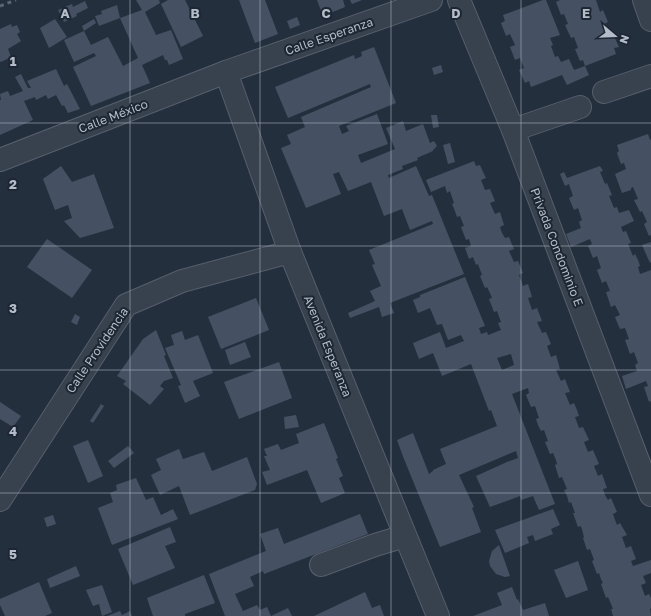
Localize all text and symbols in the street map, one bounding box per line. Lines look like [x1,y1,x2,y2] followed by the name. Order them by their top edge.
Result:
[60,5,70,21] text: A
[190,5,200,21] text: B
[451,5,461,21] text: D
[582,5,590,21] text: E
[283,14,375,58] street label: Calle Esperanza
[595,16,635,56] north arrow
[617,33,632,45] text: N
[10,53,17,69] text: 1
[76,96,150,136] street label: Calle México
[9,176,17,192] text: 2
[528,186,586,308] street label: Privada Condominio E
[301,293,355,399] street label: Avenida Esperanza
[9,300,17,316] text: 3
[63,304,131,396] street label: Calle Providencia
[9,423,17,439] text: 4
[9,546,17,562] text: 5

